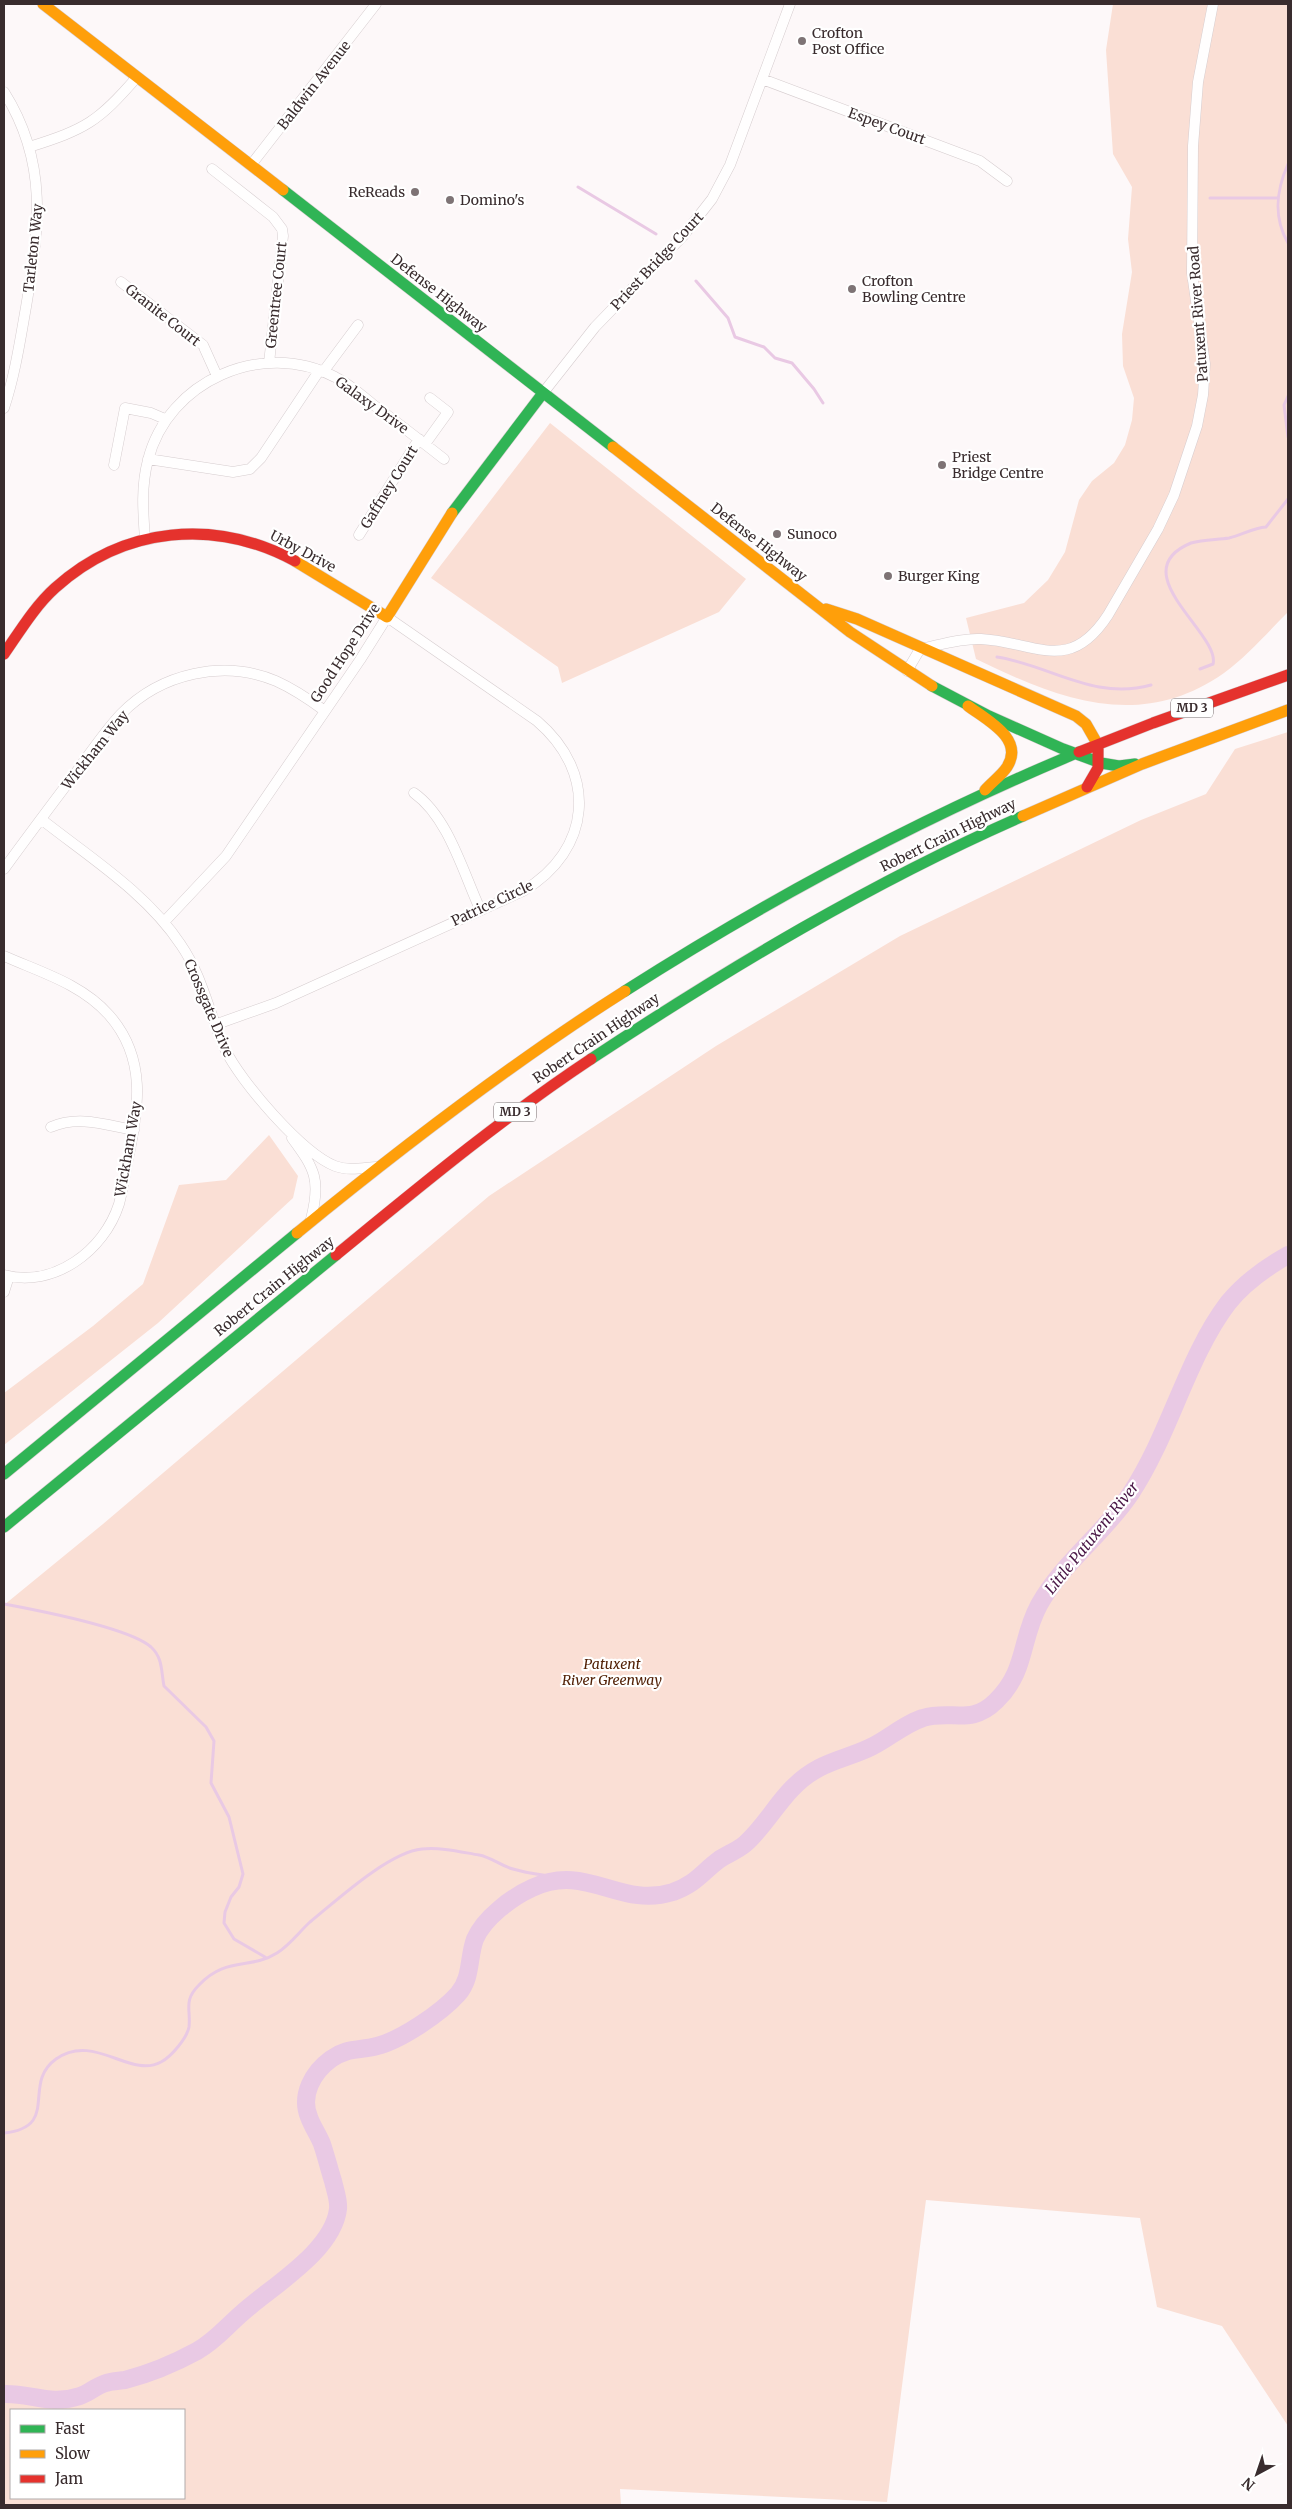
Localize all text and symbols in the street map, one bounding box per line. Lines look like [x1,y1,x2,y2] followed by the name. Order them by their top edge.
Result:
[812,24,884,58] place label: Crofton Post Office
[796,35,808,47] marker: Crofton Post Office
[274,37,354,133] street label: Baldwin Avenue
[846,104,929,149] street label: Espey Court
[348,183,405,201] place label: ReReads
[409,186,421,198] marker: ReReads
[460,191,525,209] place label: Domino's
[444,194,456,206] marker: Domino's
[19,202,47,293] street label: Tarleton Way
[607,208,708,314] street label: Priest Bridge Court
[261,240,291,349] street label: Greentree Court
[1184,245,1212,383] street label: Patuxent River Road
[387,250,491,337] street label: Defense Highway
[862,272,965,306] place label: Crofton Bowling Centre
[122,280,205,350] street label: Granite Court
[846,283,858,295] marker: Crofton Bowling Centre
[332,372,412,438] street label: Galaxy Drive
[356,442,422,532] street label: Gaffney Court
[952,448,1044,482] place label: Priest Bridge Centre
[936,459,948,471] marker: Priest Bridge Centre
[707,499,811,586] street label: Defense Highway
[787,525,837,543] place label: Sunoco
[267,526,339,576] street label: Urby Drive
[771,528,783,540] marker: Sunoco
[898,567,980,585] place label: Burger King
[882,570,894,582] marker: Burger King
[306,600,384,706] street label: Good Hope Drive
[1171,698,1213,718] road number: MD 3
[57,706,133,794] street label: Wickham Way
[877,794,1020,876] street label: Robert Crain Highway
[448,876,536,930] street label: Patrice Circle
[180,956,238,1060] street label: Crossgate Drive
[529,988,663,1087] street label: Robert Crain Highway
[111,1099,145,1199] street label: Wickham Way
[494,1102,536,1122] road number: MD 3
[211,1232,338,1340] street label: Robert Crain Highway
[1041,1477,1143,1597] water label: Little Patuxent River
[562,1655,662,1689] park label: Patuxent River Greenway
[10,2409,185,2499] legend
[55,2419,85,2438] text: Fast
[55,2444,90,2463] text: Slow
[1232,2449,1282,2499] north arrow
[54,2469,83,2488] text: Jam
[1239,2474,1259,2494] text: N

